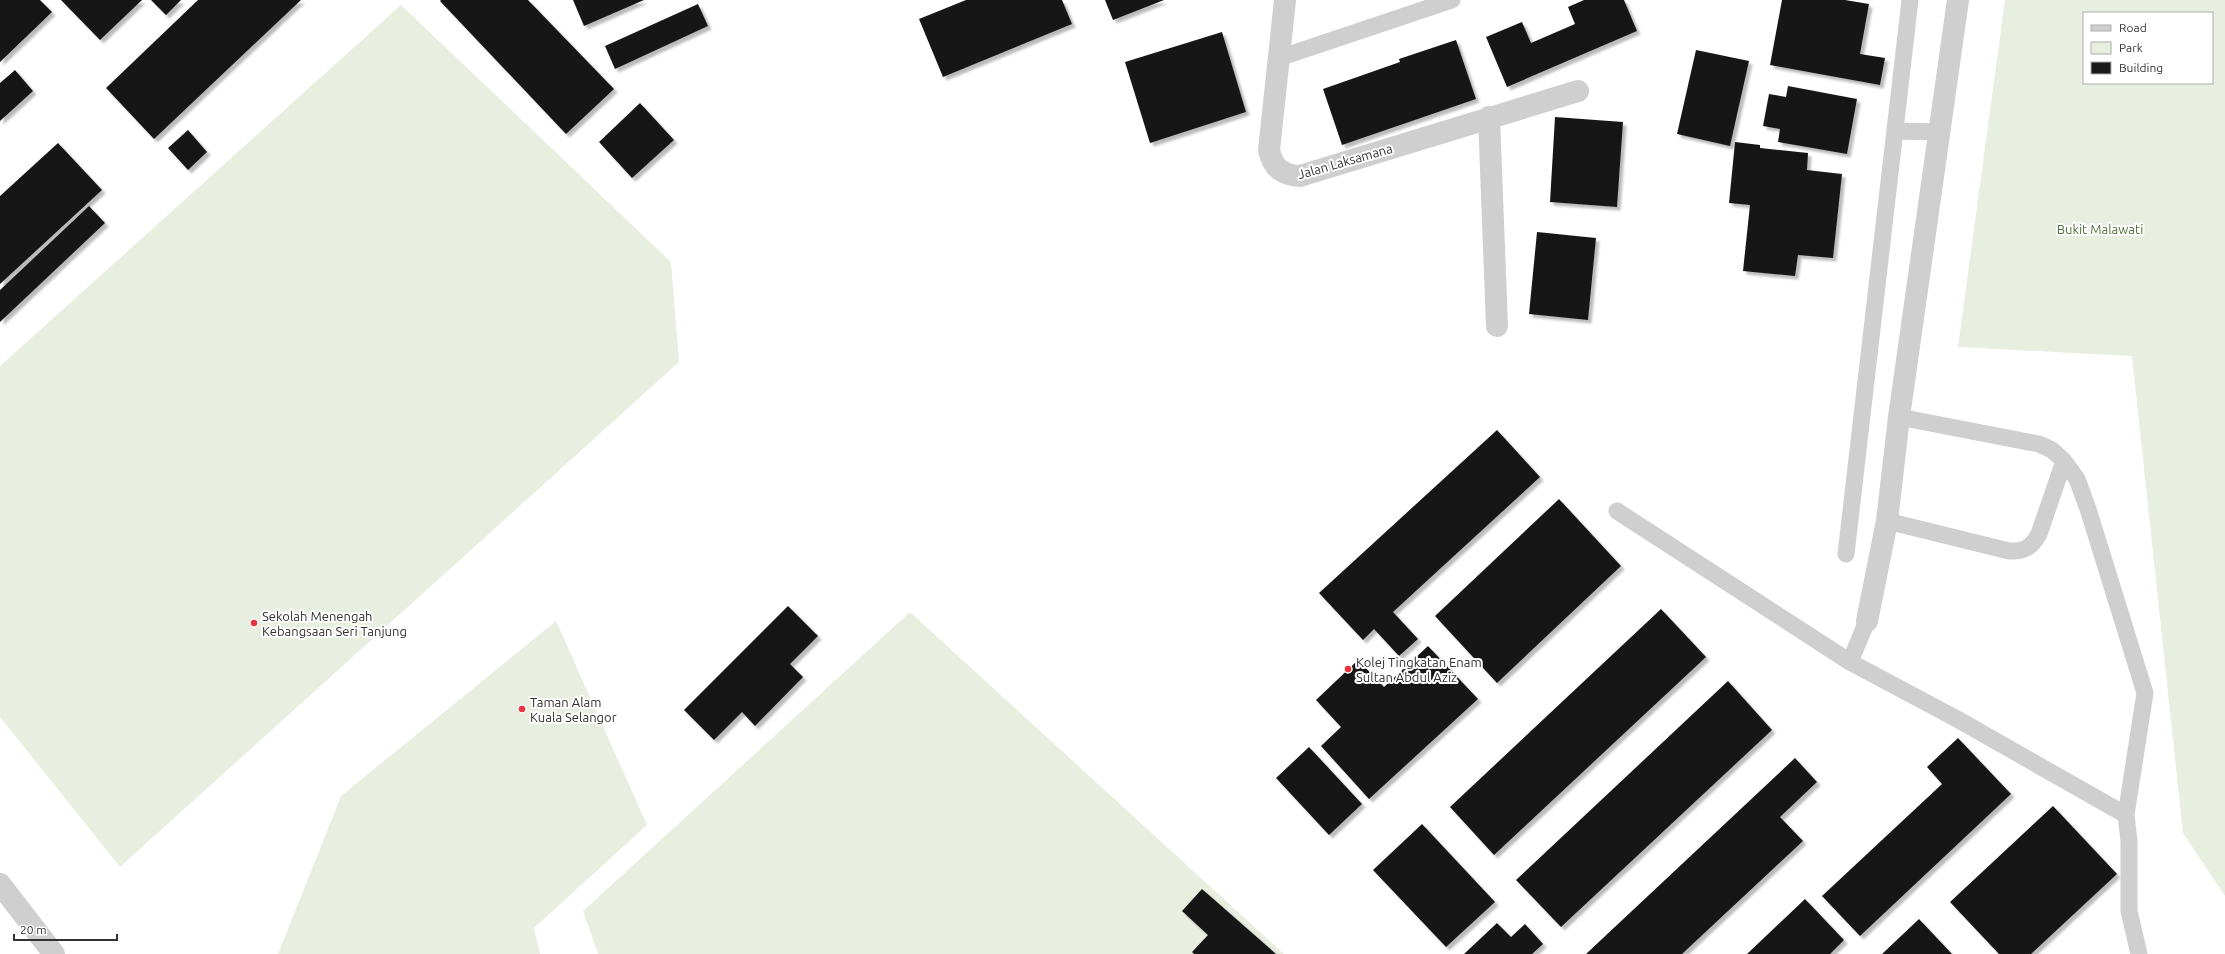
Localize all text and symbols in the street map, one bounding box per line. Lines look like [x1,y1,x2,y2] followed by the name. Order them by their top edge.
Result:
[2083,12,2213,84] legend
[2119,21,2147,34] text: Road
[2119,41,2143,54] text: Park
[2119,61,2163,74] text: Building
[1296,141,1394,181] street label: Jalan Laksamana
[2057,222,2143,236] park label: Bukit Malawati
[262,609,407,638] place label: Sekolah Menengah Kebangsaan Seri Tanjung
[249,618,259,628] marker: Sekolah Menengah Kebangsaan Seri Tanjung
[1356,655,1482,684] place label: Kolej Tingkatan Enam Sultan Abdul Aziz
[1343,664,1353,674] marker: Kolej Tingkatan Enam Sultan Abdul Aziz
[530,695,617,724] place label: Taman Alam Kuala Selangor
[517,704,527,714] marker: Taman Alam Kuala Selangor
[14,916,117,942] scale bar
[20,923,47,936] text: 20 m

